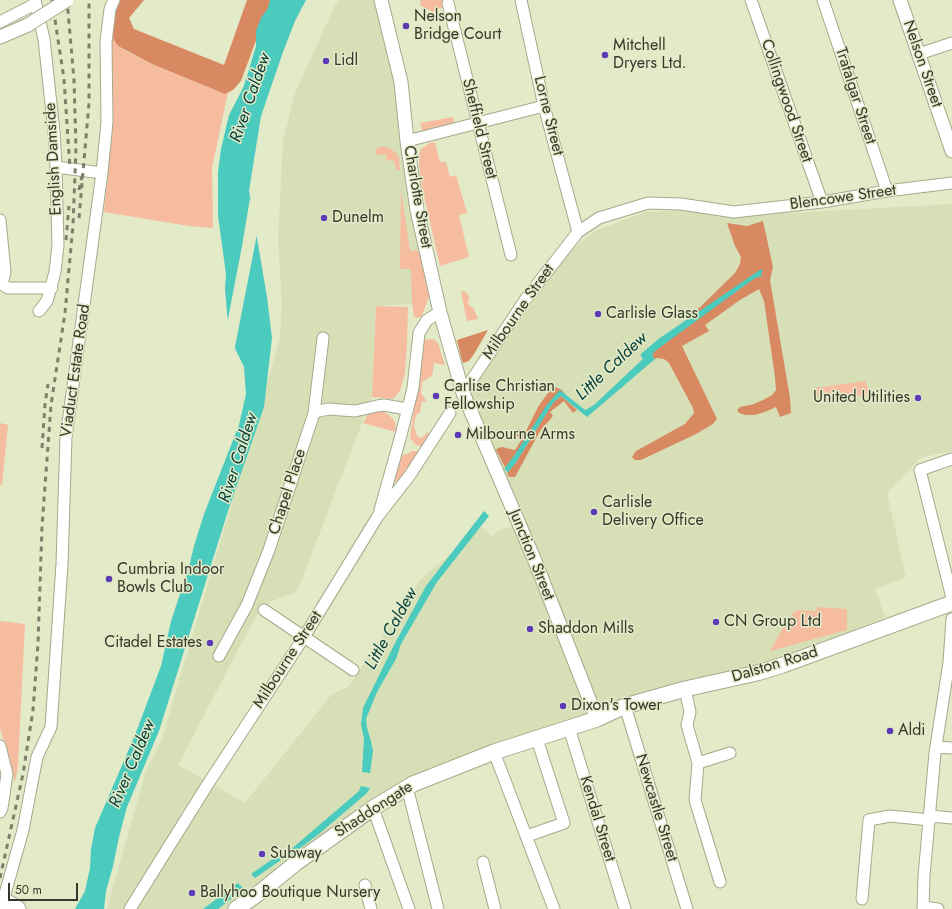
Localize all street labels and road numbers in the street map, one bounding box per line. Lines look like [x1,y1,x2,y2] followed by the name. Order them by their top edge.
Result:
[898,18,946,110] street label: Nelson Street
[756,37,816,165] street label: Collingwood Street
[830,45,880,147] street label: Trafalgar Street
[529,74,567,158] street label: Lorne Street
[457,77,501,181] street label: Sheffield Street
[41,102,67,216] street label: English Damside
[399,144,435,250] street label: Charlotte Street
[789,181,897,215] street label: Blencowe Street
[479,261,559,363] street label: Milbourne Street
[57,303,95,439] street label: Viaduct Estate Road
[265,447,311,537] street label: Chapel Place
[504,507,558,603] street label: Junction Street
[249,608,327,712] street label: Milbourne Street
[730,643,820,687] street label: Dalston Road
[631,752,681,864] street label: Newcastle Street
[575,774,619,864] street label: Kendal Street
[331,778,417,842] street label: Shaddongate

